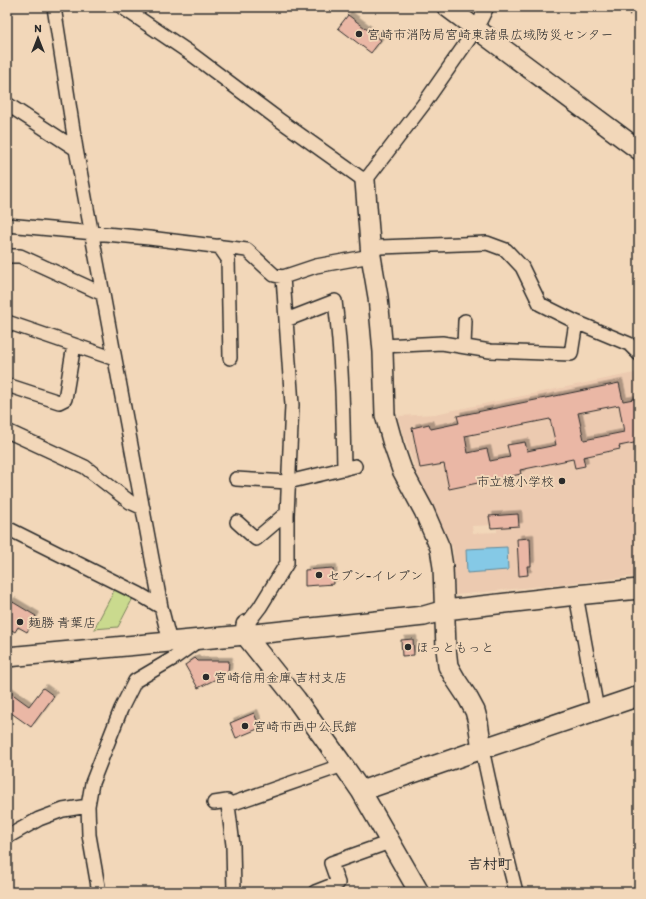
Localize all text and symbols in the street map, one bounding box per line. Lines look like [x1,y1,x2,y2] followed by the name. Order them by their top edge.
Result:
[18,18,58,58] north arrow
[34,22,42,35] text: N
[367,27,613,42] place label: 宮崎市消防局宮崎東諸県広域防災センター
[354,29,364,39] marker: 宮崎市消防局宮崎東諸県広域防災センター
[476,474,554,489] place label: 市立檍小学校
[557,476,567,486] marker: 市立檍小学校
[327,568,423,583] place label: セブン-イレブン
[314,570,324,580] marker: セブン-イレブン
[28,615,96,630] place label: 麺勝 青葉店
[15,617,25,627] marker: 麺勝 青葉店
[416,640,494,655] place label: ほっともっと
[403,642,413,652] marker: ほっともっと
[214,670,347,685] place label: 宮崎信用金庫 吉村支店
[201,672,211,682] marker: 宮崎信用金庫 吉村支店
[253,719,357,734] place label: 宮崎市西中公民館
[240,721,250,731] marker: 宮崎市西中公民館
[467,855,513,873] district label: 吉村町

